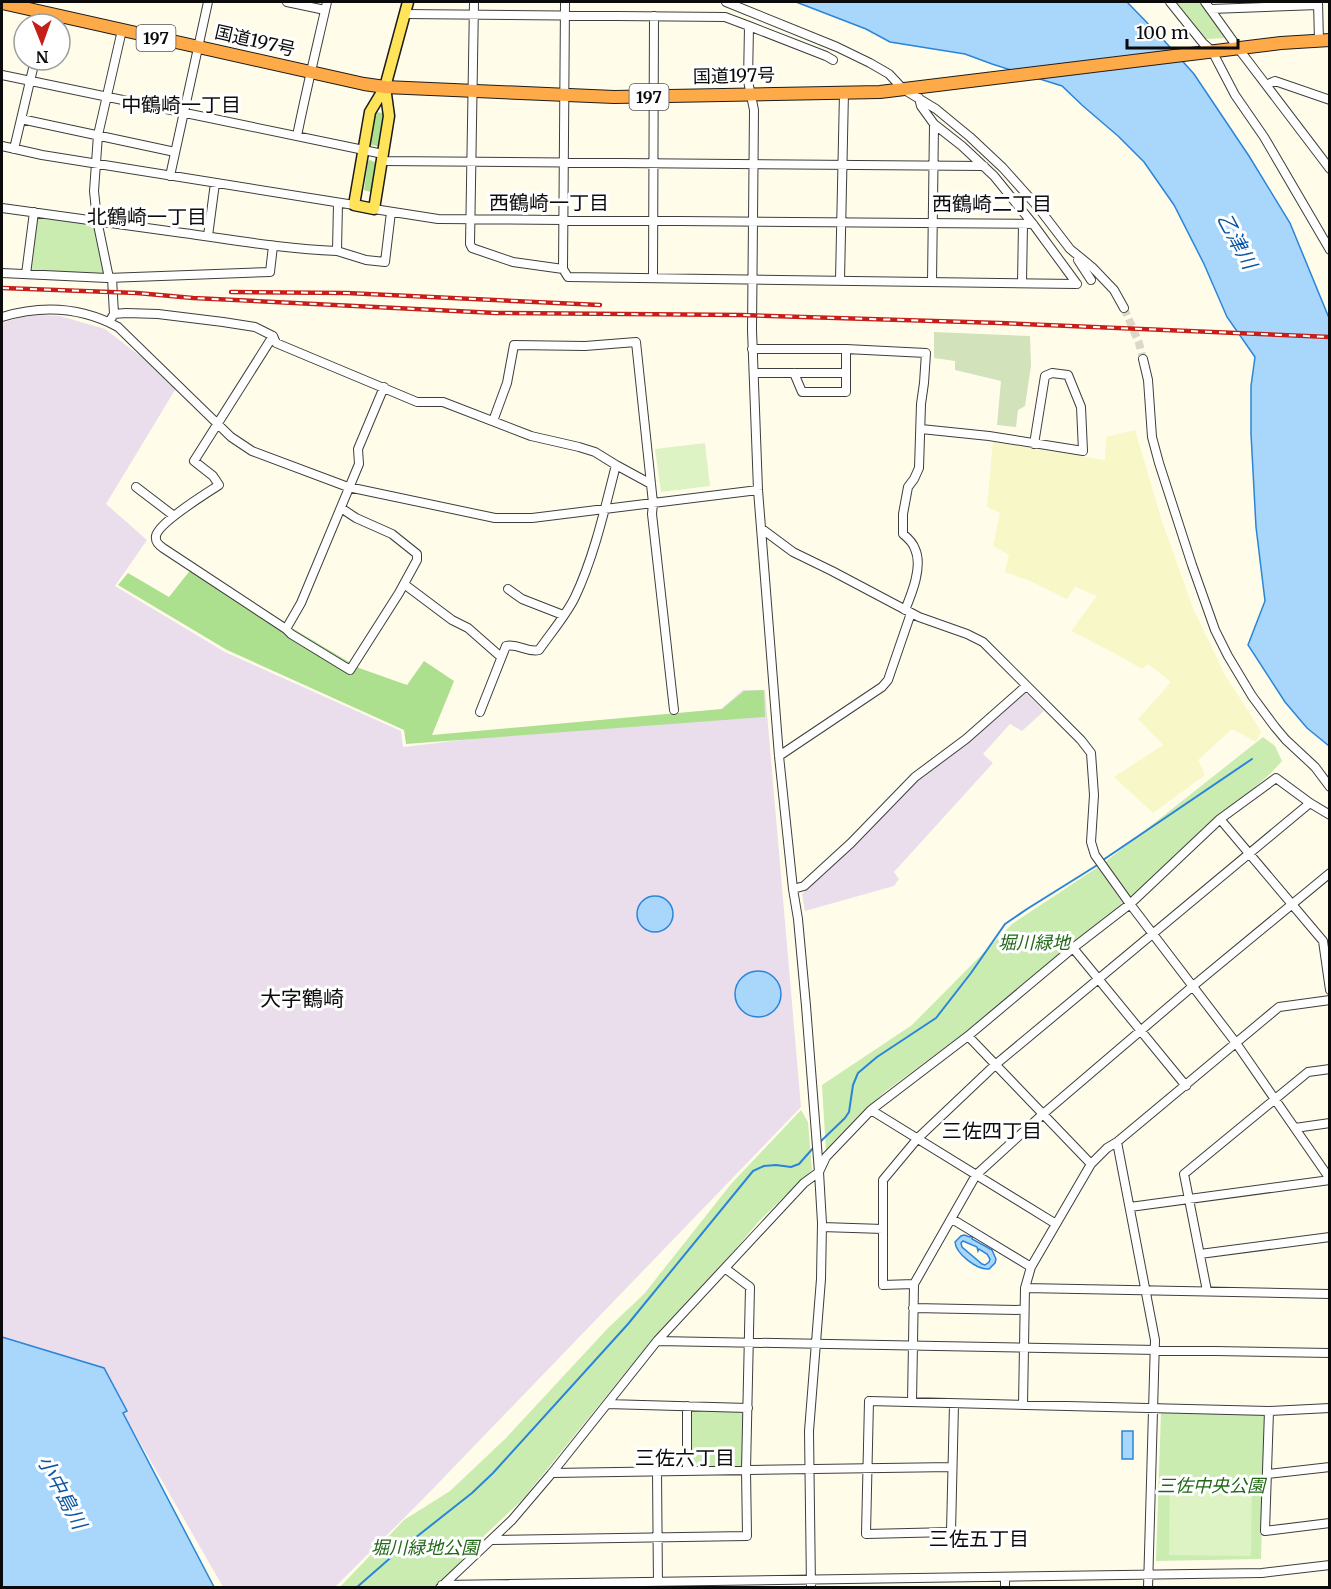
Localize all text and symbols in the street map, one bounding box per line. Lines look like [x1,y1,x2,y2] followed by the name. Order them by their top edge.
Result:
[12,12,72,72] north arrow
[1127,12,1238,50] scale bar
[213,20,298,61] street label: 国道197号
[1136,21,1189,44] text: 100 m
[136,25,176,51] road number: 197
[35,47,49,67] text: N
[693,63,775,88] street label: 国道197号
[630,84,668,110] road number: 197
[121,92,241,117] district label: 中鶴崎一丁目
[489,190,609,215] district label: 西鶴崎一丁目
[932,191,1052,216] district label: 西鶴崎二丁目
[87,204,207,229] district label: 北鶴崎一丁目
[1212,208,1264,275] water label: 乙津川
[998,931,1072,954] park label: 堀川緑地
[260,985,344,1012] district label: 大字鶴崎
[942,1118,1042,1143] district label: 三佐四丁目
[635,1445,735,1470] district label: 三佐六丁目
[33,1451,93,1535] water label: 小中島川
[1157,1474,1268,1497] park label: 三佐中央公園
[929,1526,1029,1551] district label: 三佐五丁目
[371,1536,482,1559] park label: 堀川緑地公園

